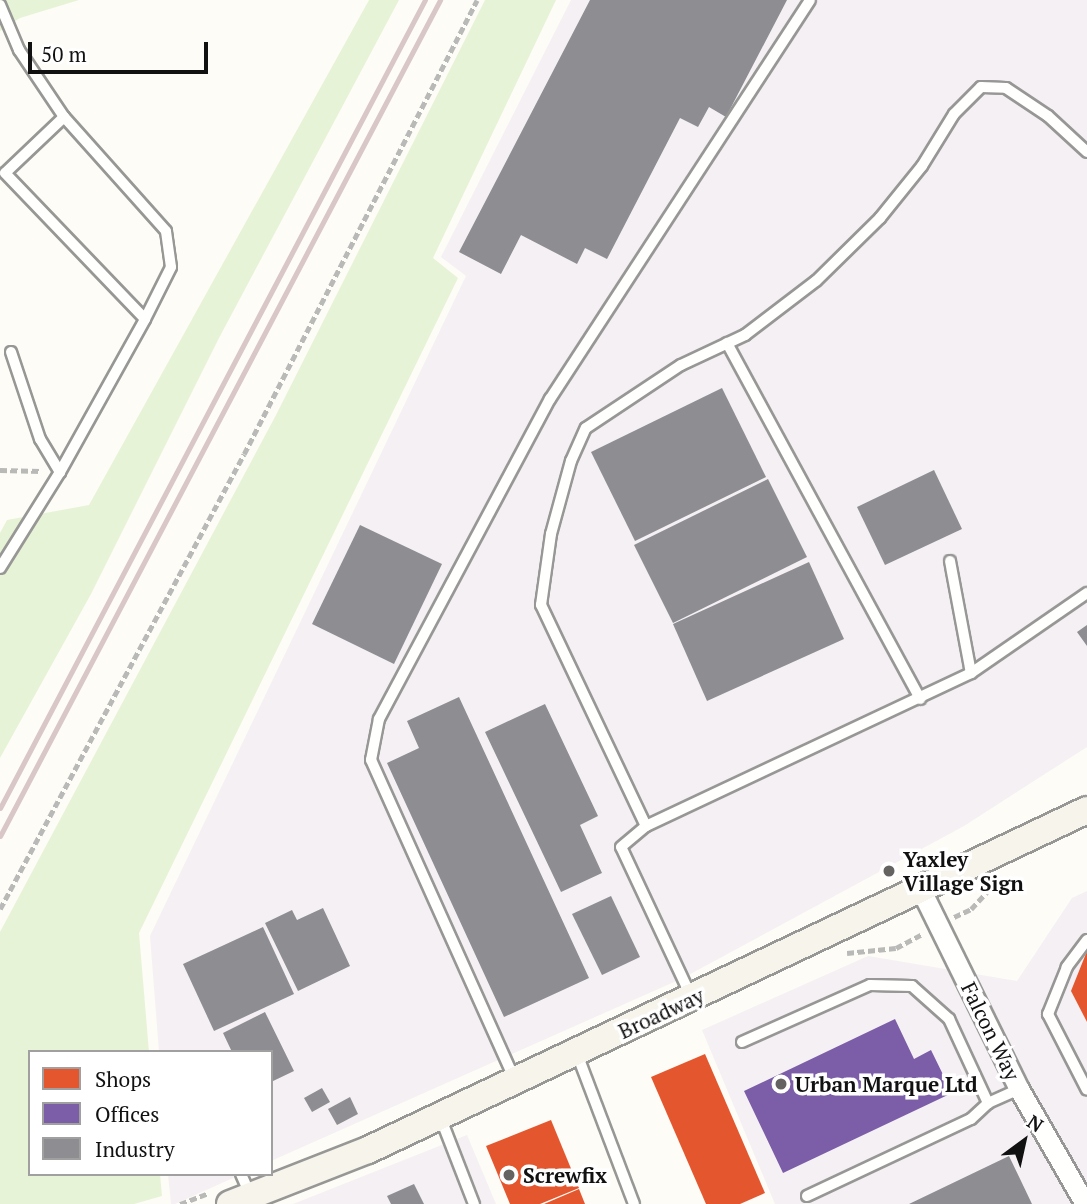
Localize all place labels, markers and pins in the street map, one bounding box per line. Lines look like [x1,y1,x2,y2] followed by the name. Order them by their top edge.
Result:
[903,846,1024,896] place label: Yaxley Village Sign
[881,863,897,879] marker: Yaxley Village Sign
[795,1071,978,1097] place label: Urban Marque Ltd
[773,1076,789,1092] marker: Urban Marque Ltd
[523,1162,607,1188] place label: Screwfix
[501,1167,517,1183] marker: Screwfix

